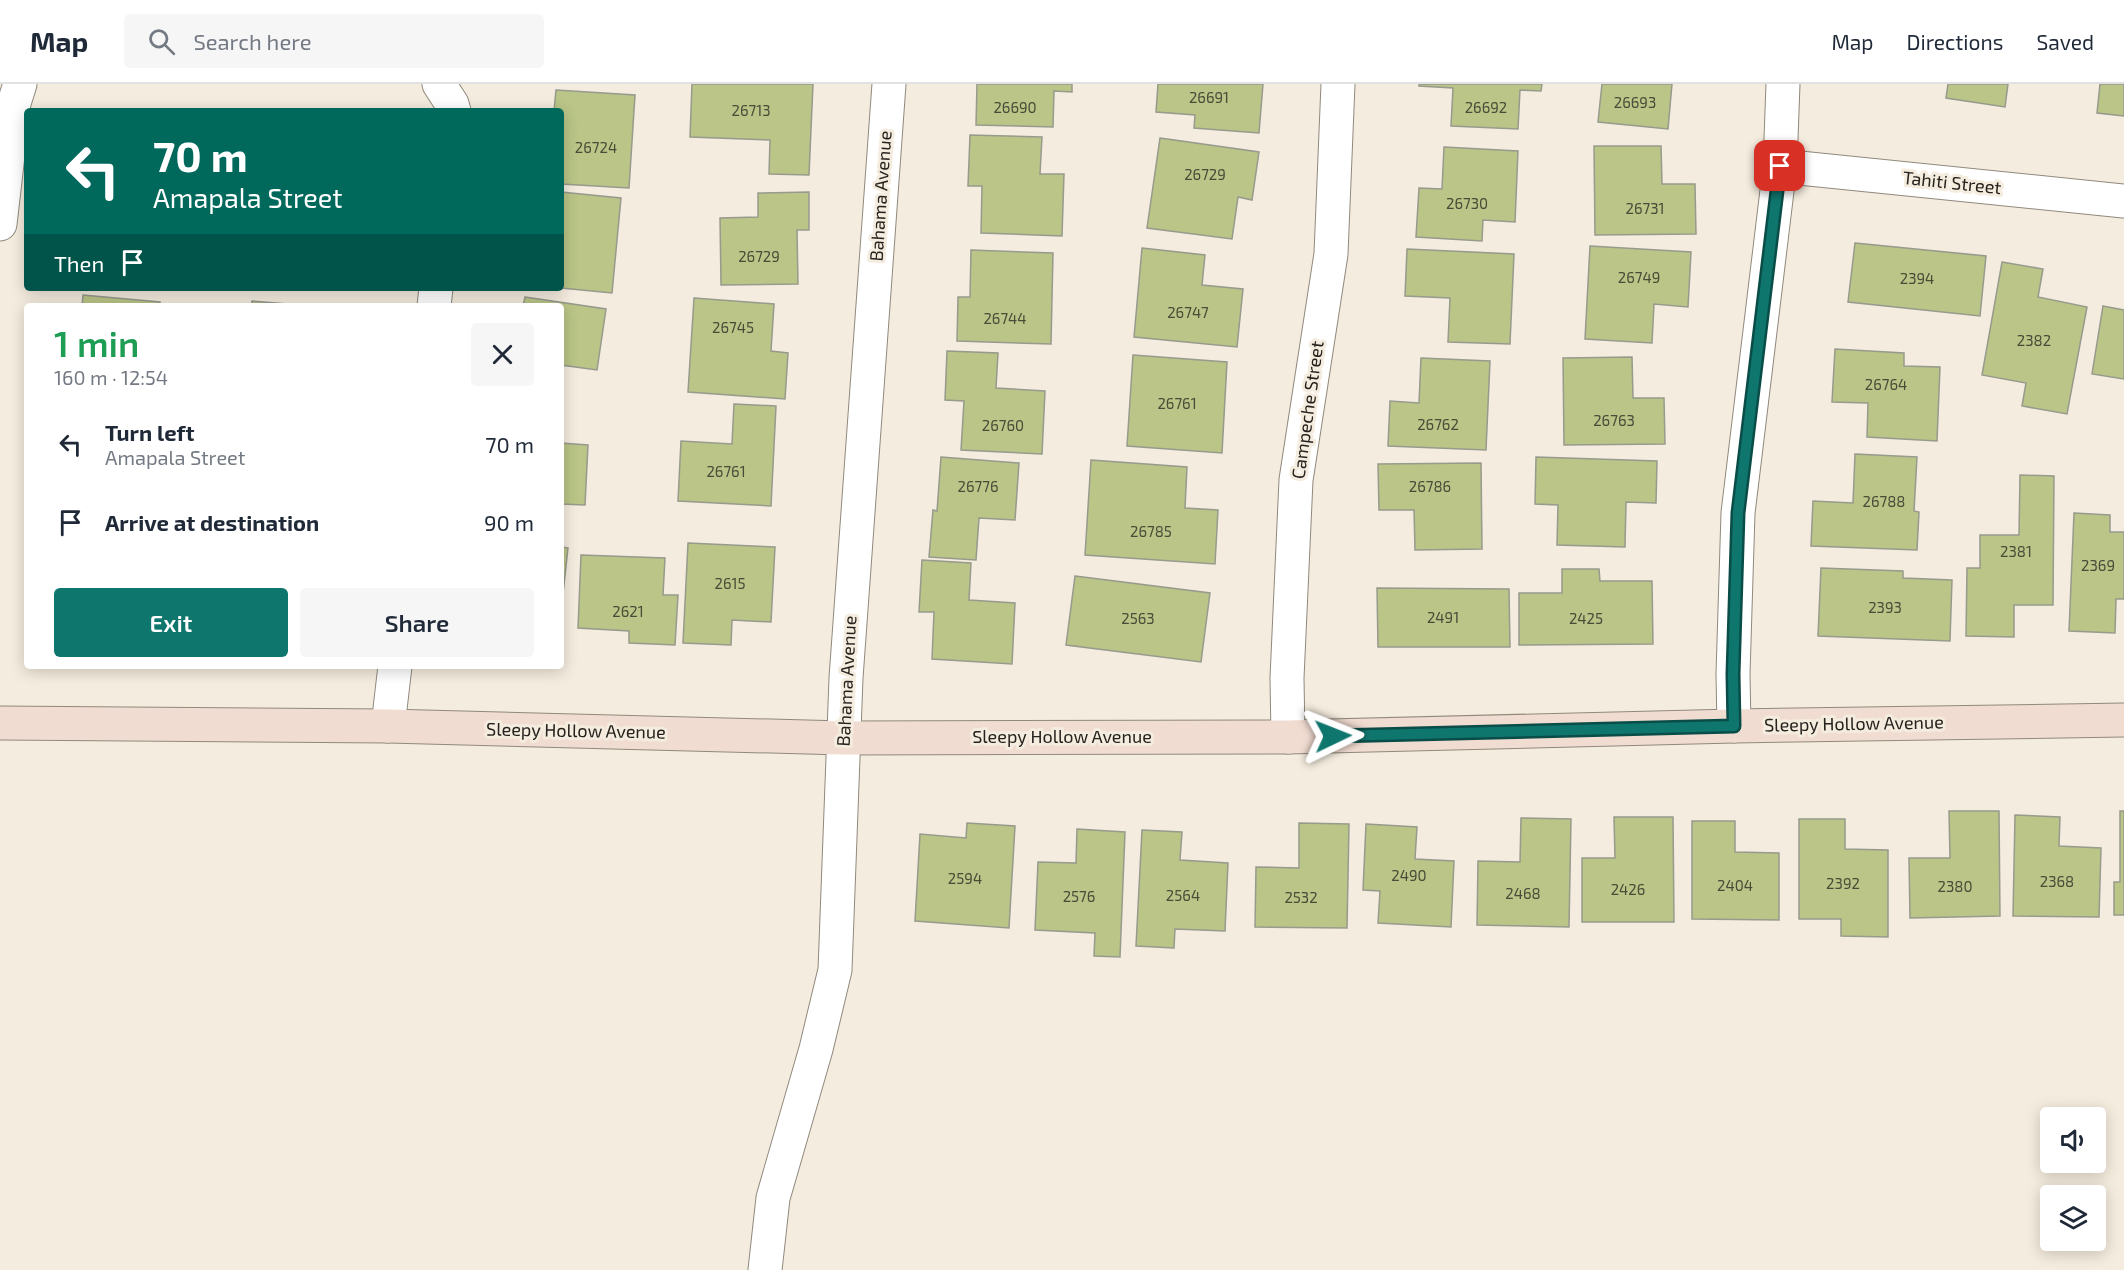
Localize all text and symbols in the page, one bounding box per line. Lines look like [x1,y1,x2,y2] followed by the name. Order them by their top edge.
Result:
[124,14,544,68] search box
[30,24,88,58] text: Map
[145,25,178,58] icon: search
[193,28,312,54] text: Search here
[1831,29,1874,54] text: Map
[1907,29,2003,54] text: Directions
[2036,29,2094,54] text: Saved
[1189,88,1229,106] house number: 26691
[1614,93,1656,111] house number: 26693
[993,98,1037,116] house number: 26690
[1465,98,1507,116] house number: 26692
[731,101,771,119] house number: 26713
[153,130,248,180] text: 70 m
[864,130,896,262] street label: Bahama Avenue
[54,132,132,210] icon: left
[575,138,617,156] house number: 26724
[1754,140,1805,191] pin
[1763,149,1796,182] icon: arrive
[1184,165,1226,183] house number: 26729
[1902,166,2003,198] street label: Tahiti Street
[153,181,343,213] text: Amapala Street
[1446,194,1488,212] house number: 26730
[1625,199,1665,217] house number: 26731
[116,246,149,279] icon: arrive
[738,247,780,265] house number: 26729
[54,250,104,276] text: Then
[1618,268,1660,286] house number: 26749
[1900,269,1934,287] house number: 2394
[1167,303,1209,321] house number: 26747
[983,309,1027,327] house number: 26744
[712,318,754,336] house number: 26745
[54,321,139,364] text: 1 min
[471,323,534,386] button: close
[2017,331,2051,349] house number: 2382
[1286,339,1328,480] street label: Campeche Street
[54,365,168,389] text: 160 m · 12:54
[1865,375,1907,393] house number: 26764
[1157,394,1197,412] house number: 26761
[1593,411,1635,429] house number: 26763
[1417,415,1459,433] house number: 26762
[982,416,1024,434] house number: 26760
[105,419,194,445] text: Turn left
[54,428,87,461] icon: left
[485,431,534,457] text: 70 m
[105,445,245,469] text: Amapala Street
[706,462,746,480] house number: 26761
[958,477,998,495] house number: 26776
[1409,477,1451,495] house number: 26786
[1863,492,1905,510] house number: 26788
[54,506,87,539] icon: arrive
[105,509,319,535] text: Arrive at destination
[484,509,534,535] text: 90 m
[1130,522,1172,540] house number: 26785
[2000,542,2032,560] house number: 2381
[2081,556,2115,574] house number: 2369
[714,574,746,592] house number: 2615
[54,588,288,657] button: Exit
[300,588,534,657] button: Share
[1868,598,1902,616] house number: 2393
[612,602,644,620] house number: 2621
[1427,608,1459,626] house number: 2491
[1121,609,1155,627] house number: 2563
[1569,609,1603,627] house number: 2425
[832,615,860,747] street label: Bahama Avenue
[1301,704,1365,768] position arrow
[1764,710,1944,736] street label: Sleepy Hollow Avenue
[486,717,666,743] street label: Sleepy Hollow Avenue
[972,725,1152,747] street label: Sleepy Hollow Avenue
[1391,866,1427,884] house number: 2490
[948,869,982,887] house number: 2594
[2040,872,2074,890] house number: 2368
[1826,874,1860,892] house number: 2392
[1717,876,1753,894] house number: 2404
[1938,877,1972,895] house number: 2380
[1611,880,1645,898] house number: 2426
[1505,884,1541,902] house number: 2468
[1166,886,1200,904] house number: 2564
[1063,887,1095,905] house number: 2576
[1284,888,1318,906] house number: 2532
[2040,1107,2106,1251] map controls
[2040,1107,2106,1173] button: sound
[2040,1185,2106,1251] button: layers

